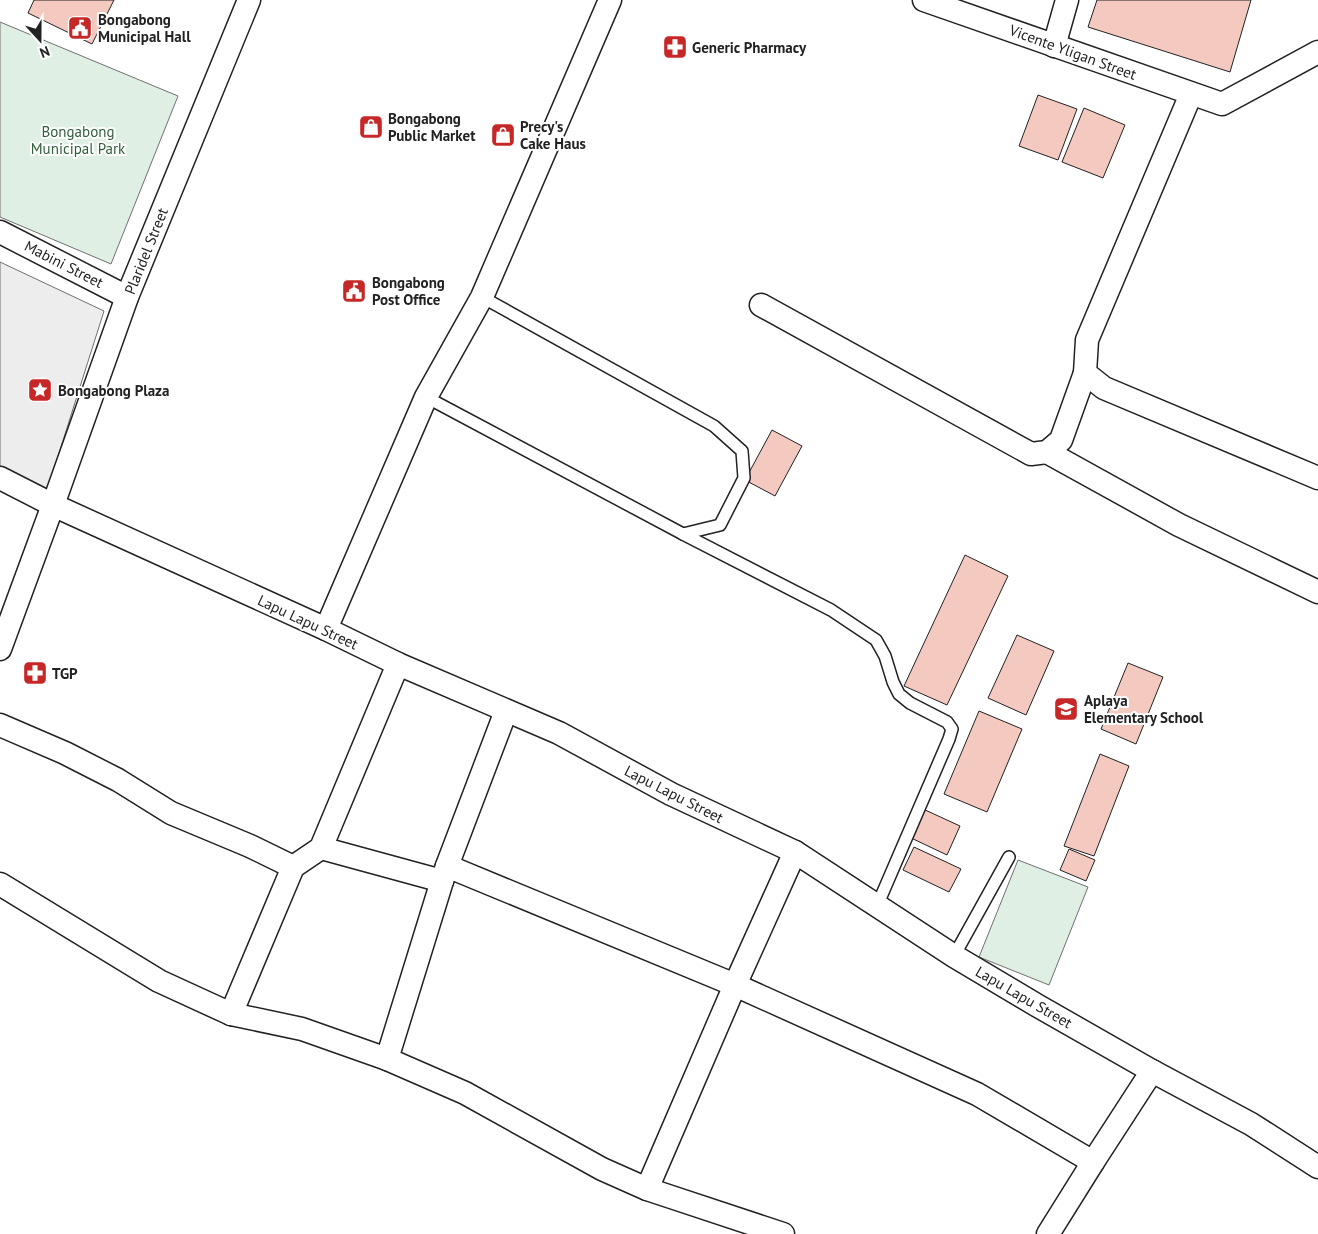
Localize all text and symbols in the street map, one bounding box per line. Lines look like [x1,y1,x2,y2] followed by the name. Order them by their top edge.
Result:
[98,10,191,46] place label: Bongabong Municipal Hall
[15,15,65,65] north arrow
[67,15,93,41] public building icon: Bongabong Municipal Hall
[1006,20,1139,84] street label: Vicente Yligan Street
[662,34,688,60] pharmacy icon: Generic Pharmacy
[692,38,807,57] place label: Generic Pharmacy
[37,42,52,62] text: N
[388,109,476,145] place label: Bongabong Public Market
[358,114,384,140] shop icon: Bongabong Public Market
[520,117,586,153] place label: Precy's Cake Haus
[31,122,126,158] park label: Bongabong Municipal Park
[490,122,516,148] shop icon: Precy's Cake Haus
[120,205,172,297] street label: Plaridel Street
[21,236,107,292] street label: Mabini Street
[372,273,445,309] place label: Bongabong Post Office
[341,278,367,304] public building icon: Bongabong Post Office
[27,377,53,403] place icon: Bongabong Plaza
[58,381,169,400] place label: Bongabong Plaza
[255,590,361,654] street label: Lapu Lapu Street
[22,660,48,686] pharmacy icon: TGP
[52,664,78,683] place label: TGP
[1084,691,1204,727] place label: Aplaya Elementary School
[1053,696,1079,722] school or university icon: Aplaya Elementary School
[621,761,727,827] street label: Lapu Lapu Street
[972,962,1076,1032] street label: Lapu Lapu Street

